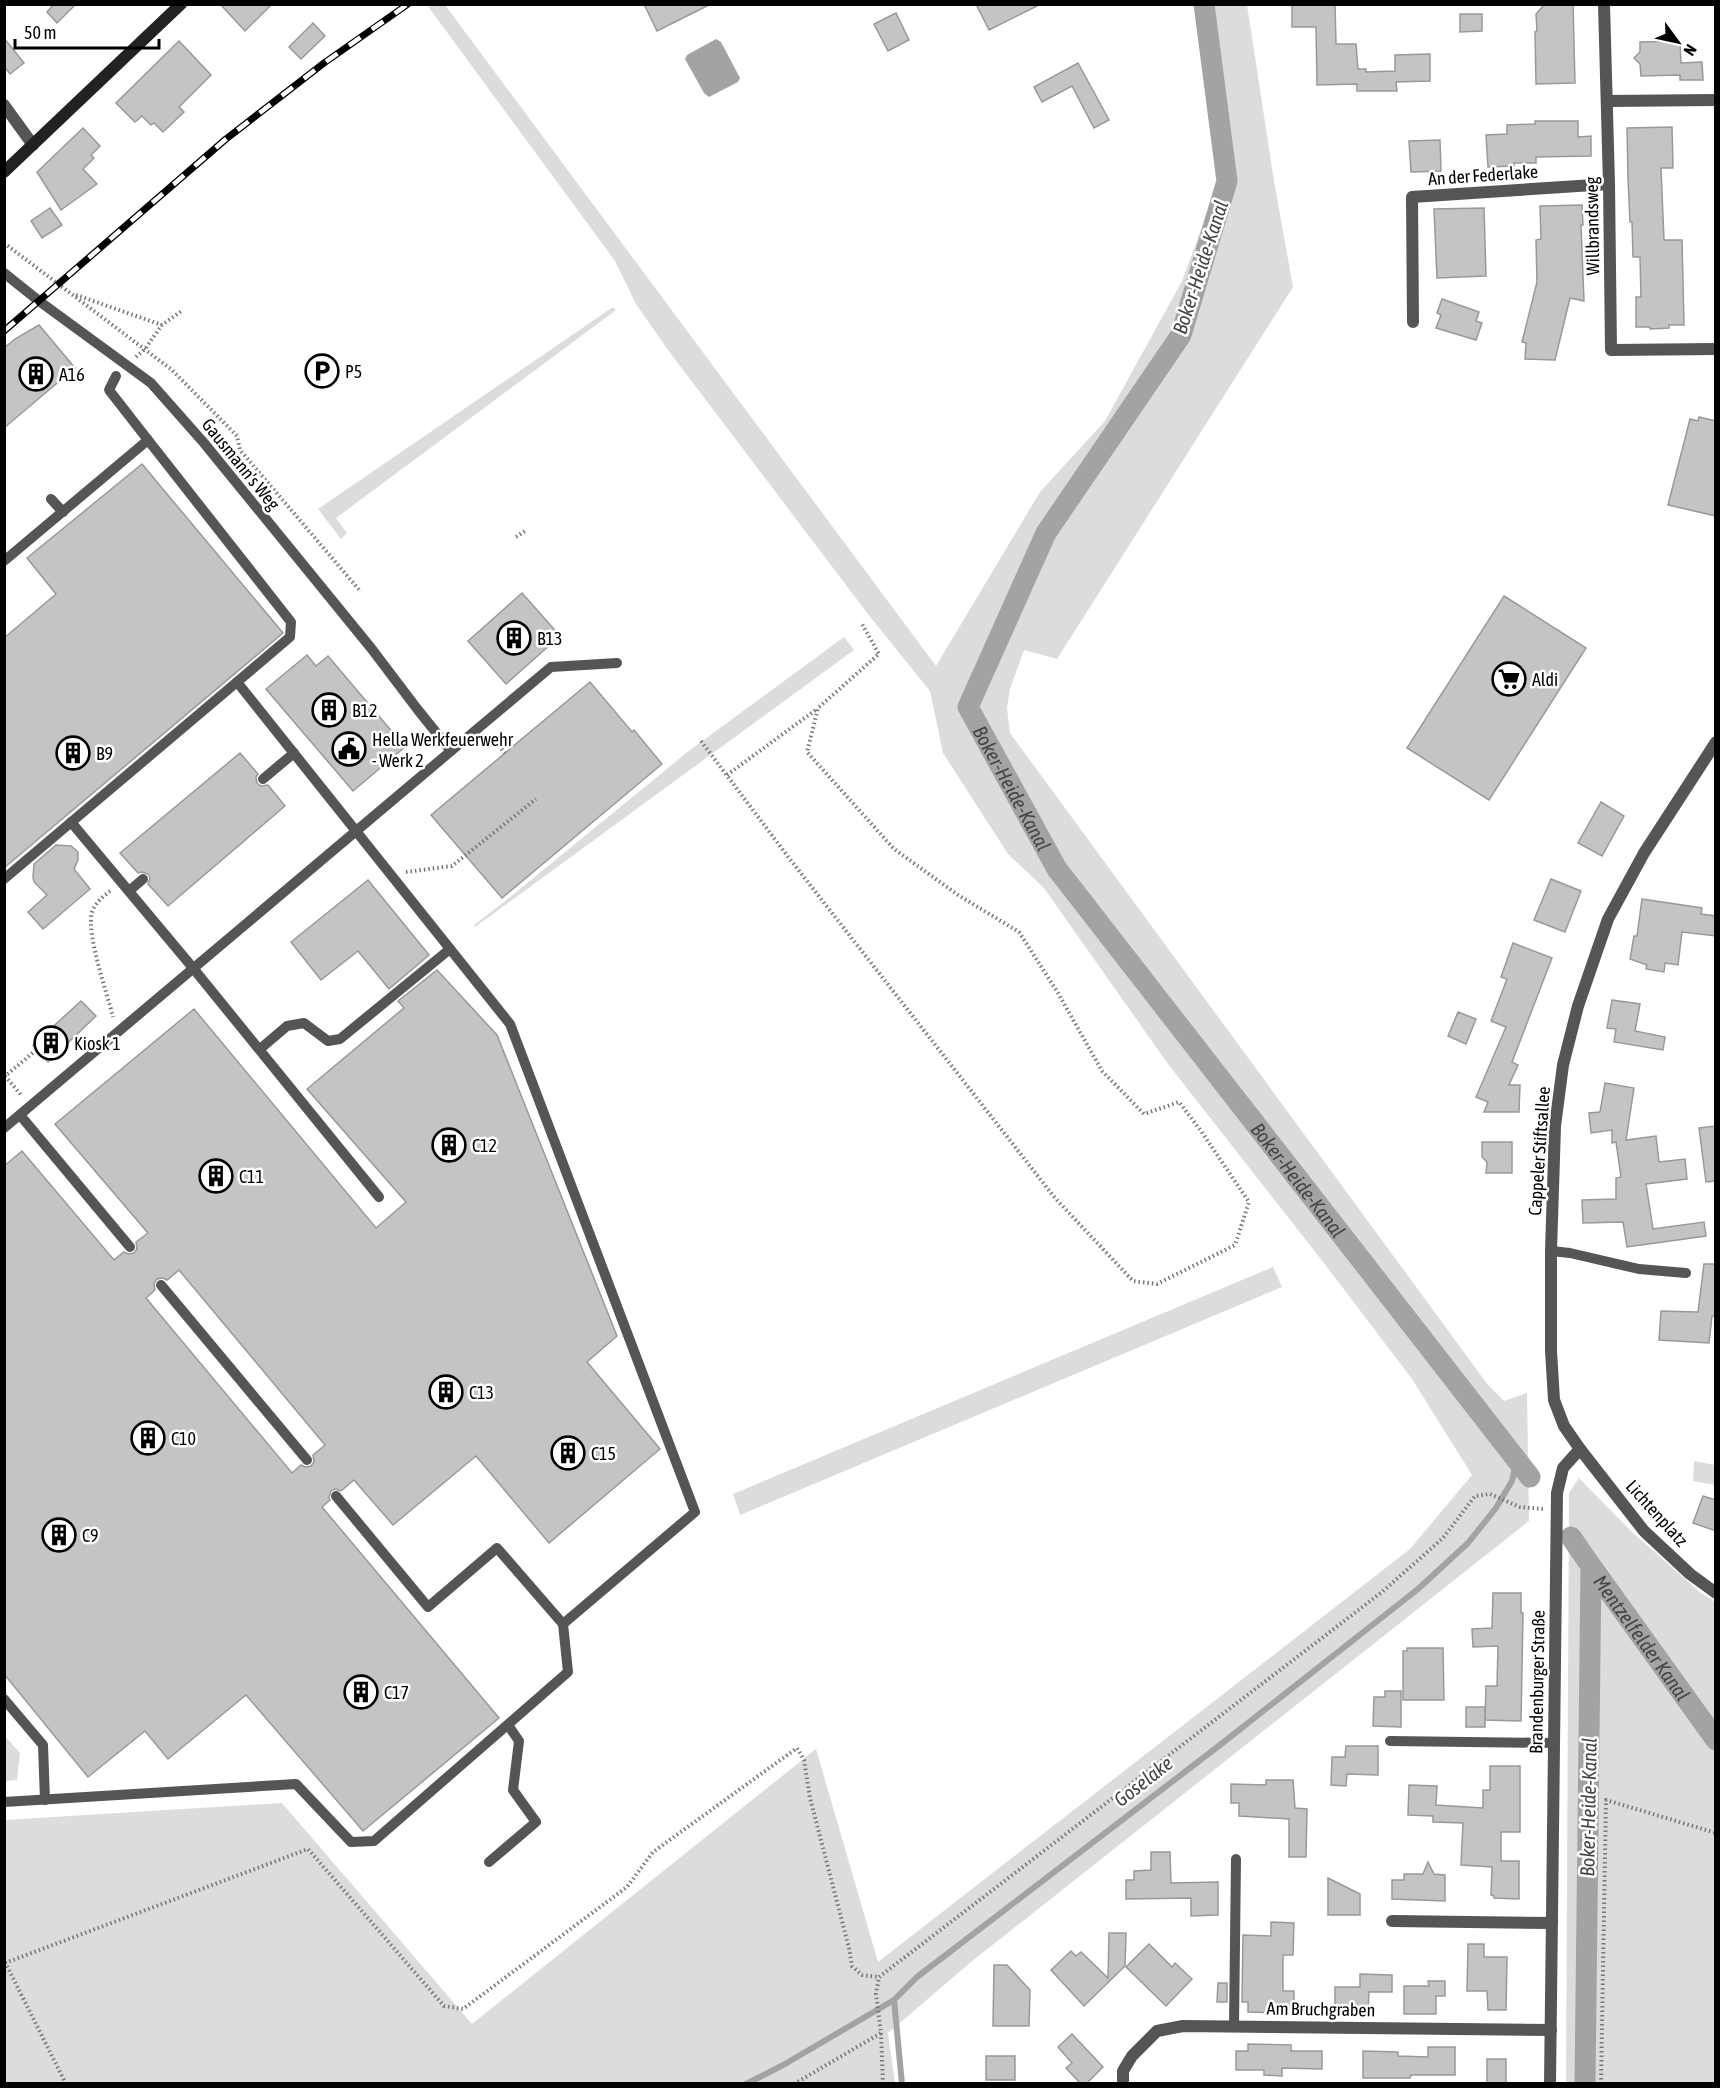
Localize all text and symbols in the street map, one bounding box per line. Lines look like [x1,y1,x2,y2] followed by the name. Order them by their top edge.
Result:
[15,12,159,50] scale bar
[1648,12,1708,72] north arrow
[24,22,56,43] text: 50 m
[1680,41,1701,59] text: N
[1427,161,1539,189] street label: An der Federlake
[1581,176,1603,276] street label: Willbrandsweg
[1168,197,1232,337] water label: Boker-Heide-Kanal
[304,353,340,389] parking icon: P5
[18,356,54,392] building icon: A16
[345,361,362,382] place label: P5
[59,364,85,385] place label: A16
[198,414,284,514] street label: Gausmann's Weg
[496,620,532,656] building icon: B13
[537,628,562,649] place label: B13
[1491,661,1527,697] supermarket icon: Aldi
[1532,669,1558,690] place label: Aldi
[311,692,347,728] building icon: B12
[352,700,377,721] place label: B12
[969,721,1056,855] water label: Boker-Heide-Kanal
[372,729,514,771] place label: Hella Werkfeuerwehr - Werk 2
[331,731,367,767] public building icon: Hella Werkfeuerwehr - Werk 2
[55,735,91,771] building icon: B9
[96,743,113,764] place label: B9
[33,1025,69,1061] building icon: Kiosk 1
[74,1033,121,1054] place label: Kiosk 1
[1524,1086,1554,1216] street label: Cappeler Stiftsallee
[1247,1118,1351,1242] water label: Boker-Heide-Kanal
[431,1127,467,1163] building icon: C12
[472,1135,497,1156] place label: C12
[198,1158,234,1194] building icon: C11
[239,1166,264,1187] place label: C11
[428,1374,464,1410] building icon: C13
[469,1382,494,1403] place label: C13
[130,1420,166,1456] building icon: C10
[171,1428,196,1449] place label: C10
[550,1435,586,1471] building icon: C15
[591,1443,616,1464] place label: C15
[1622,1476,1692,1551] street label: Lichtenplatz
[41,1517,77,1553] building icon: C9
[82,1525,99,1546] place label: C9
[1589,1570,1695,1705] water label: Mentzelfelder Kanal
[1525,1610,1549,1754] street label: Brandenburger Straße
[343,1674,379,1710] building icon: C17
[384,1682,409,1703] place label: C17
[1575,1737,1601,1877] water label: Boker-Heide-Kanal
[1109,1751,1177,1811] water label: Goselake
[1266,1998,1376,2020] street label: Am Bruchgraben

